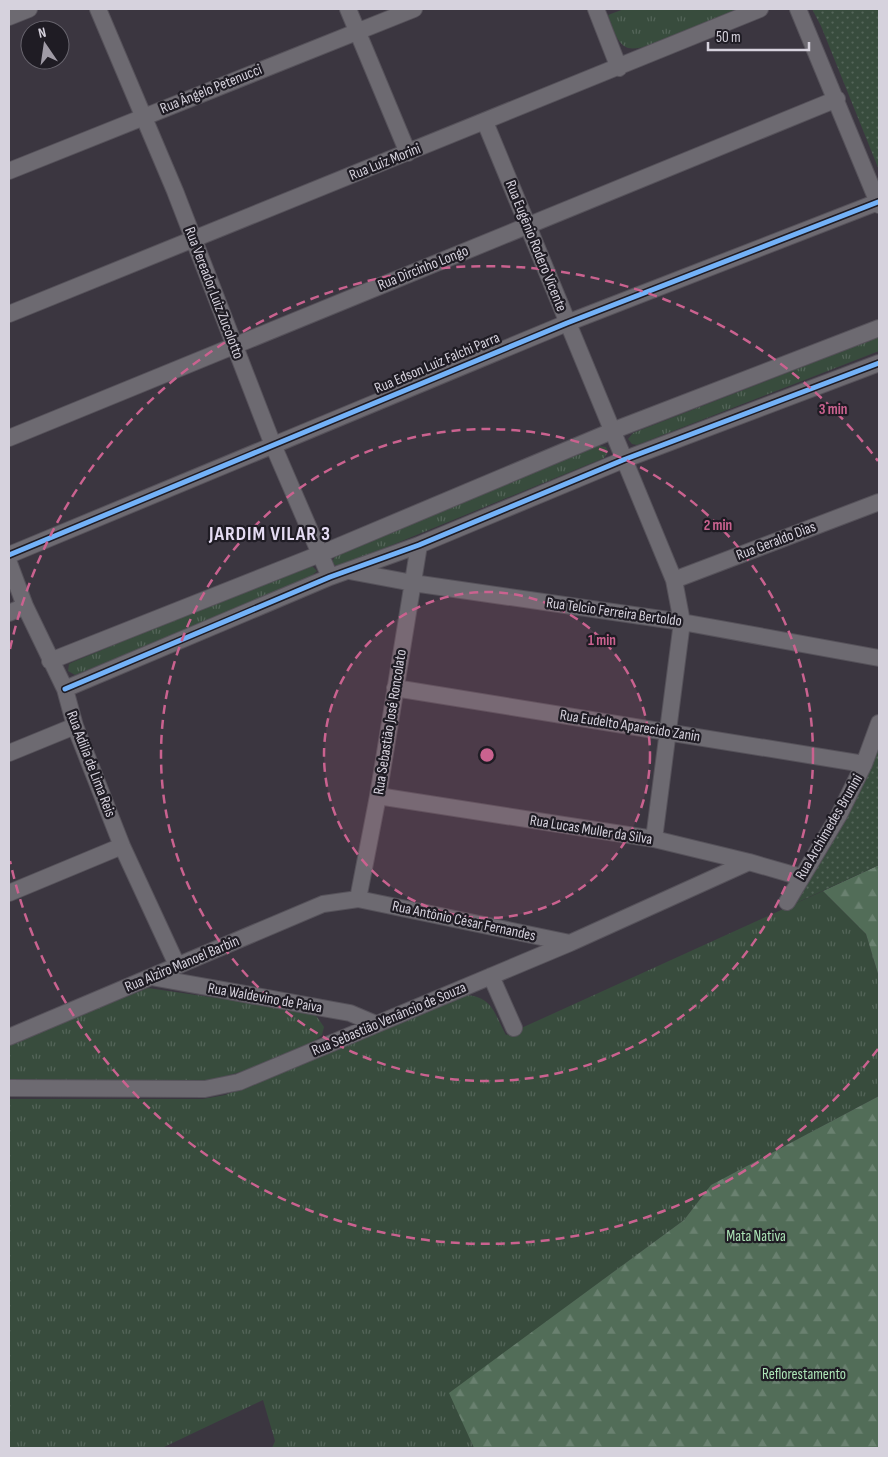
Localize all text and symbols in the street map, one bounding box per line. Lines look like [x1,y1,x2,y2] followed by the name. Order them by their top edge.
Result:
[20,20,70,70] north arrow
[708,20,809,52] scale bar
[37,24,48,42] text: N
[716,28,741,47] text: 50 m
[157,60,265,118] street label: Rua Ângelo Petenucci
[347,139,424,185] street label: Rua Luiz Morini
[501,178,571,314] street label: Rua Eugênio Rodero Vicente
[180,224,248,362] street label: Rua Vereador Luiz Zucolotto
[375,241,471,295] street label: Rua Dircinho Longo
[372,328,503,398] street label: Rua Edson Luiz Falchi Parra
[819,400,847,419] text: 3 min
[704,516,732,535] text: 2 min
[734,517,818,565] street label: Rua Geraldo Dias
[208,522,331,546] district label: JARDIM VILAR 3
[545,593,683,631] street label: Rua Telcio Ferreira Bertoldo
[588,631,616,650] text: 1 min
[369,648,411,796] street label: Rua Sebastião José Roncolato
[558,706,702,746] street label: Rua Eudelto Aparecido Zanin
[62,708,120,820] street label: Rua Adilia de Lima Reis
[478,746,496,764] centre of rings
[791,771,867,883] street label: Rua Archimedes Brunini
[528,811,654,849] street label: Rua Lucas Muller da Silva
[391,897,537,945] street label: Rua Antônio César Fernandes
[122,931,242,997] street label: Rua Alziro Manoel Barbin
[309,978,469,1060] street label: Rua Sebastião Venâncio de Souza
[206,979,324,1017] street label: Rua Waldevino de Paiva
[726,1227,786,1246] park label: Mata Nativa
[762,1365,846,1384] park label: Reflorestamento

